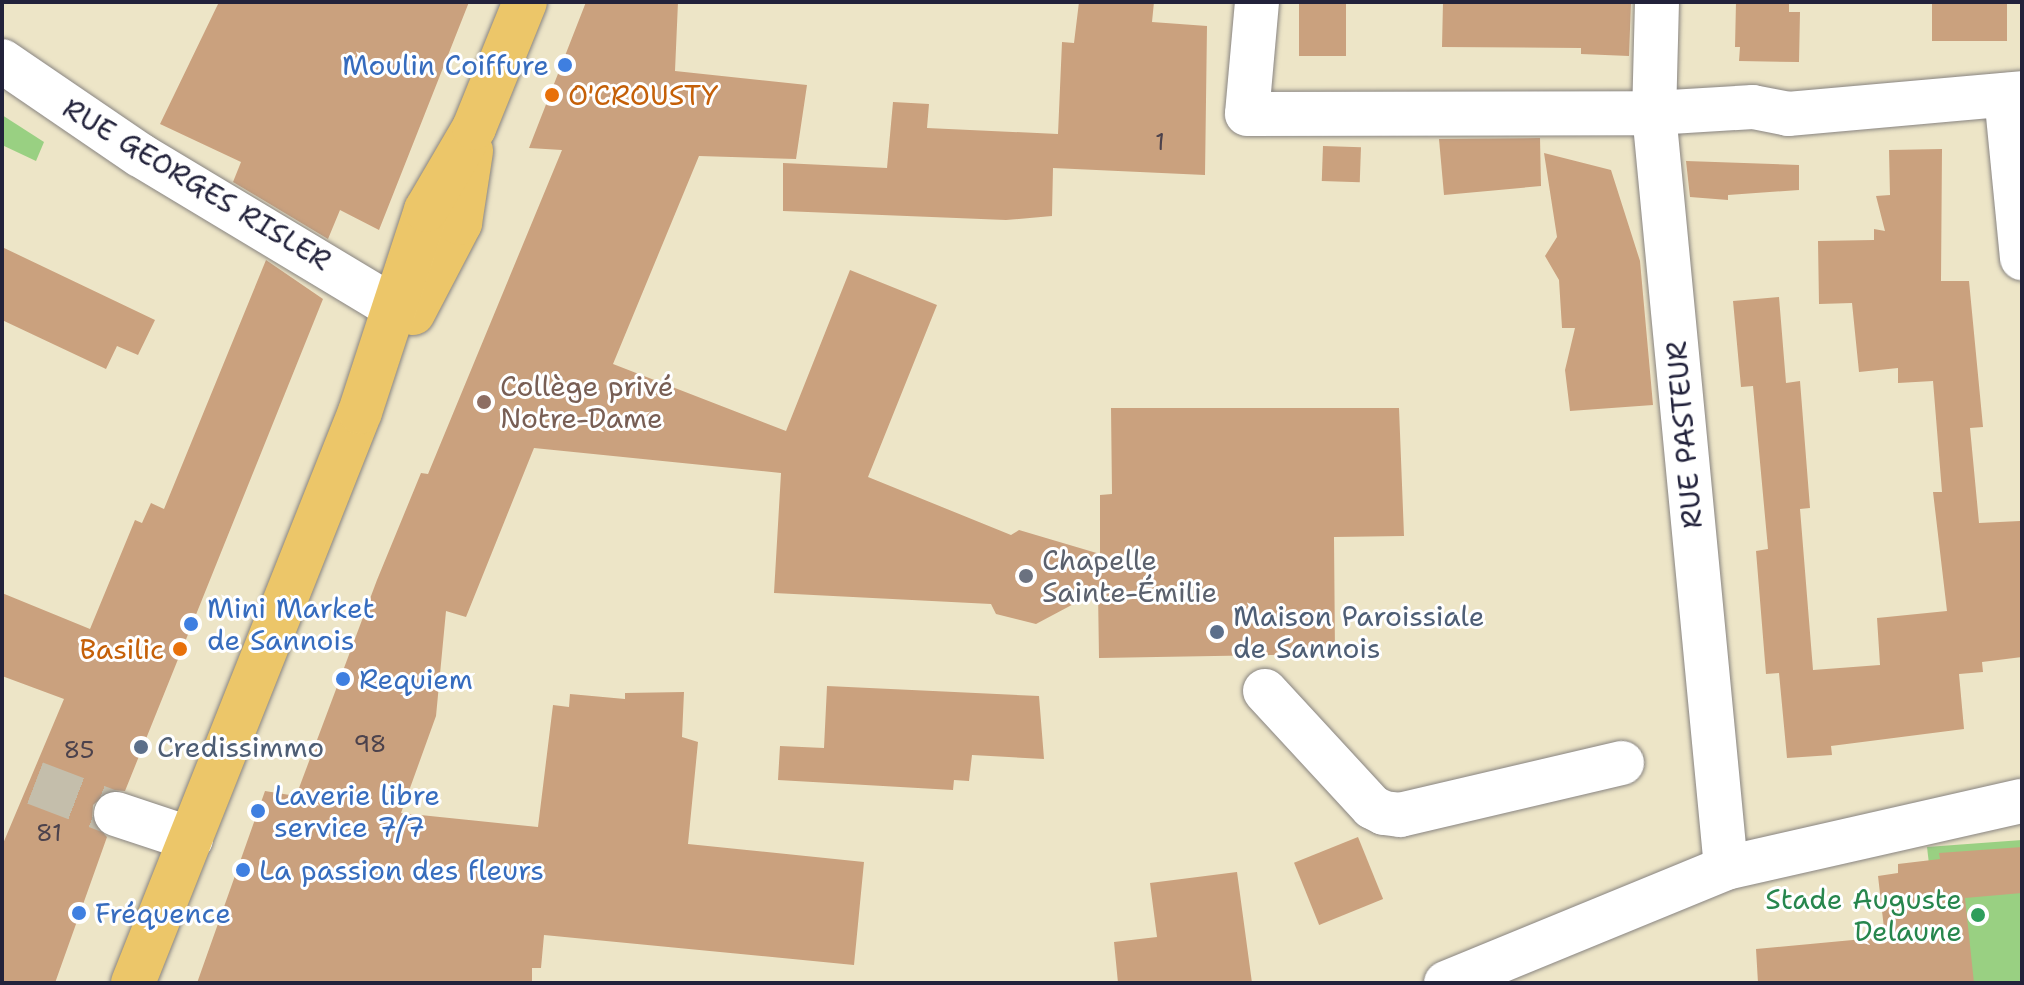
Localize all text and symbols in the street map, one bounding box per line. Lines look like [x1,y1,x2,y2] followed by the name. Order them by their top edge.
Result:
[342,48,549,82] place label: Moulin Coiffure
[556,56,574,74] marker: Moulin Coiffure
[568,78,718,112] place label: O'CROUSTY
[543,86,561,104] marker: O'CROUSTY
[57,91,337,277] street label: RUE GEORGES RISLER
[1155,129,1165,157] house number: 1
[1659,340,1709,530] street label: RUE PASTEUR
[500,369,674,435] place label: Collège privé Notre-Dame
[475,393,493,411] marker: Collège privé Notre-Dame
[1042,543,1217,609] place label: Chapelle Sainte-Émilie
[1017,567,1035,585] marker: Chapelle Sainte-Émilie
[207,591,375,657] place label: Mini Market de Sannois
[1233,599,1485,665] place label: Maison Paroissiale de Sannois
[182,615,200,633] marker: Mini Market de Sannois
[1208,623,1226,641] marker: Maison Paroissiale de Sannois
[80,632,164,666] place label: Basilic
[171,640,189,658] marker: Basilic
[359,662,473,696] place label: Requiem
[334,670,352,688] marker: Requiem
[157,730,324,764] place label: Credissimmo
[353,731,387,759] house number: 98
[64,737,94,765] house number: 85
[132,738,150,756] marker: Credissimmo
[274,778,440,844] place label: Laverie libre service 7/7
[249,802,267,820] marker: Laverie libre service 7/7
[36,820,62,848] house number: 81
[259,853,544,887] place label: La passion des fleurs
[234,861,252,879] marker: La passion des fleurs
[1765,882,1962,948] place label: Stade Auguste Delaune
[95,896,231,930] place label: Fréquence
[70,904,88,922] marker: Fréquence
[1969,906,1987,924] marker: Stade Auguste Delaune

